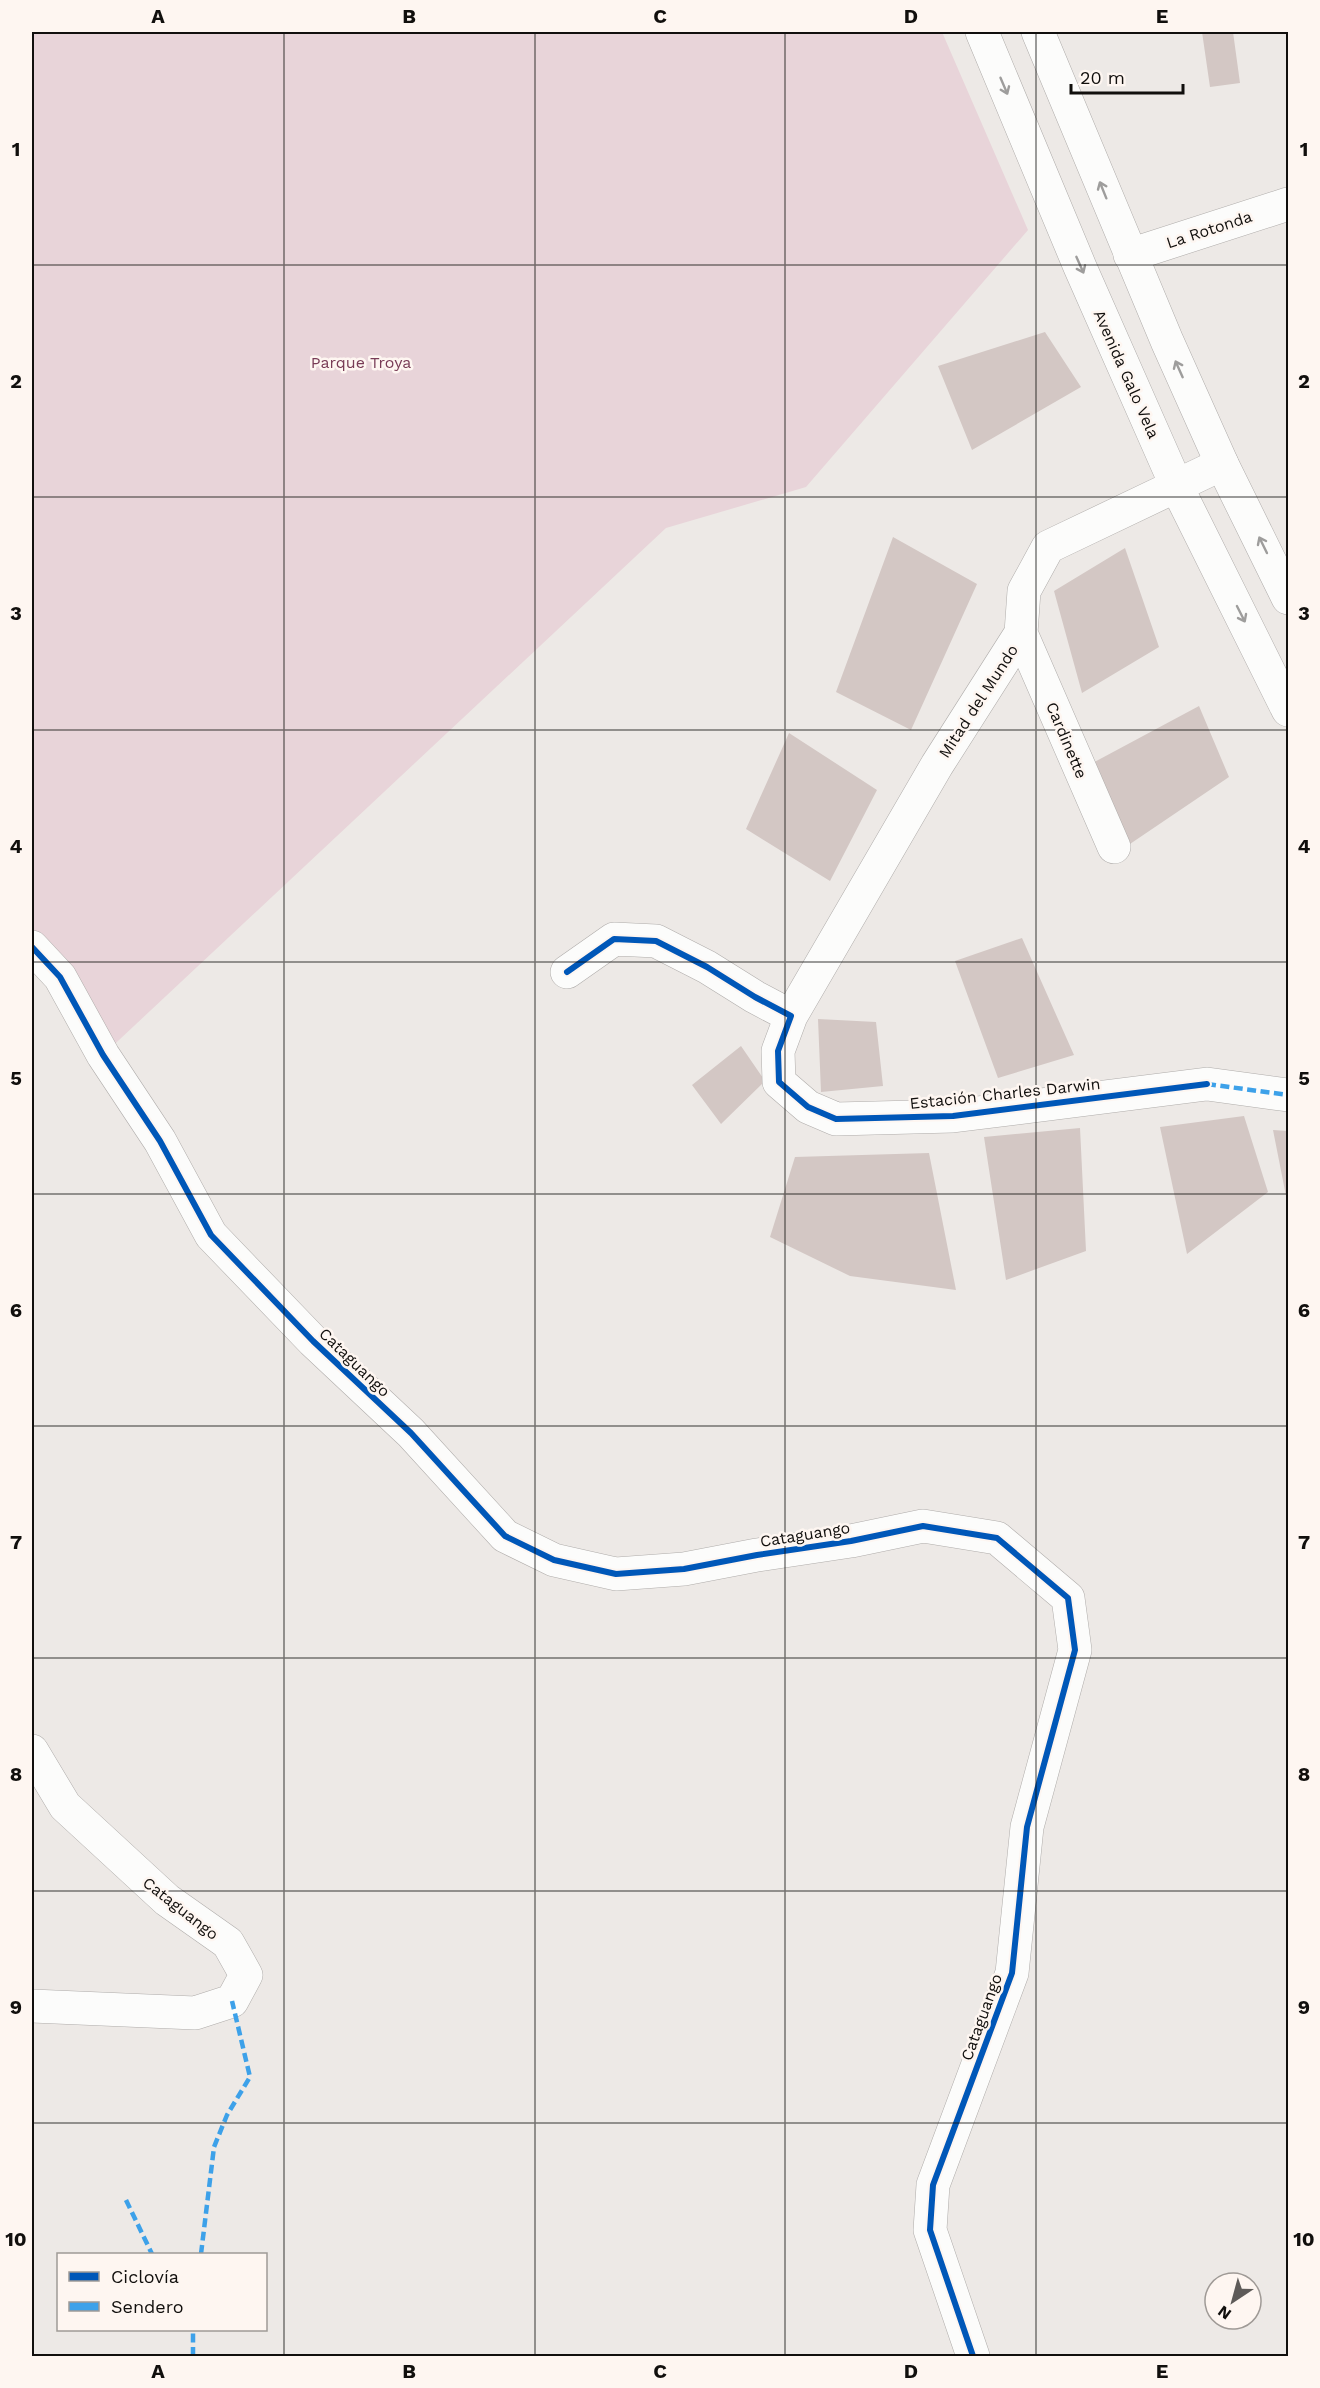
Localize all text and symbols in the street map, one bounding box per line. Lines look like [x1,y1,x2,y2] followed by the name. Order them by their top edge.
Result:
[151,4,165,28] text: A
[402,4,416,28] text: B
[653,4,667,28] text: C
[904,4,918,28] text: D
[1156,4,1168,28] text: E
[1071,57,1184,95] scale bar
[1080,67,1125,88] text: 20 m
[999,76,1010,94] one-way arrow
[12,137,20,161] text: 1
[1300,137,1308,161] text: 1
[1097,181,1108,199] one-way arrow
[1164,207,1254,252] street label: La Rotonda
[1074,256,1086,274] one-way arrow
[1090,307,1163,441] street label: Avenida Galo Vela
[311,353,411,372] park label: Parque Troya
[1173,360,1184,378] one-way arrow
[10,369,22,393] text: 2
[1298,369,1310,393] text: 2
[1256,537,1268,555] one-way arrow
[10,601,22,625] text: 3
[1298,601,1310,625] text: 3
[1235,605,1247,623] one-way arrow
[935,641,1022,761] street label: Mitad del Mundo
[1042,699,1091,781] street label: Cardinette
[10,834,23,858] text: 4
[1298,834,1311,858] text: 4
[10,1066,22,1090] text: 5
[1298,1066,1310,1090] text: 5
[909,1074,1101,1113] street label: Estación Charles Darwin
[10,1298,22,1322] text: 6
[1298,1298,1310,1322] text: 6
[315,1324,394,1401] street label: Cataguango
[759,1518,851,1551] street label: Cataguango
[10,1530,22,1554] text: 7
[1298,1530,1310,1554] text: 7
[10,1762,22,1786] text: 8
[1298,1762,1310,1786] text: 8
[139,1873,222,1944] street label: Cataguango
[957,1971,1006,2063] street label: Cataguango
[10,1995,22,2019] text: 9
[1298,1995,1310,2019] text: 9
[5,2227,27,2251] text: 10
[1293,2227,1315,2251] text: 10
[57,2253,267,2331] legend
[111,2266,179,2287] text: Ciclovía
[1203,2271,1263,2331] north arrow
[111,2296,184,2317] text: Sendero
[1214,2302,1235,2324] text: N
[151,2359,165,2383] text: A
[402,2359,416,2383] text: B
[653,2359,667,2383] text: C
[904,2359,918,2383] text: D
[1156,2359,1168,2383] text: E

